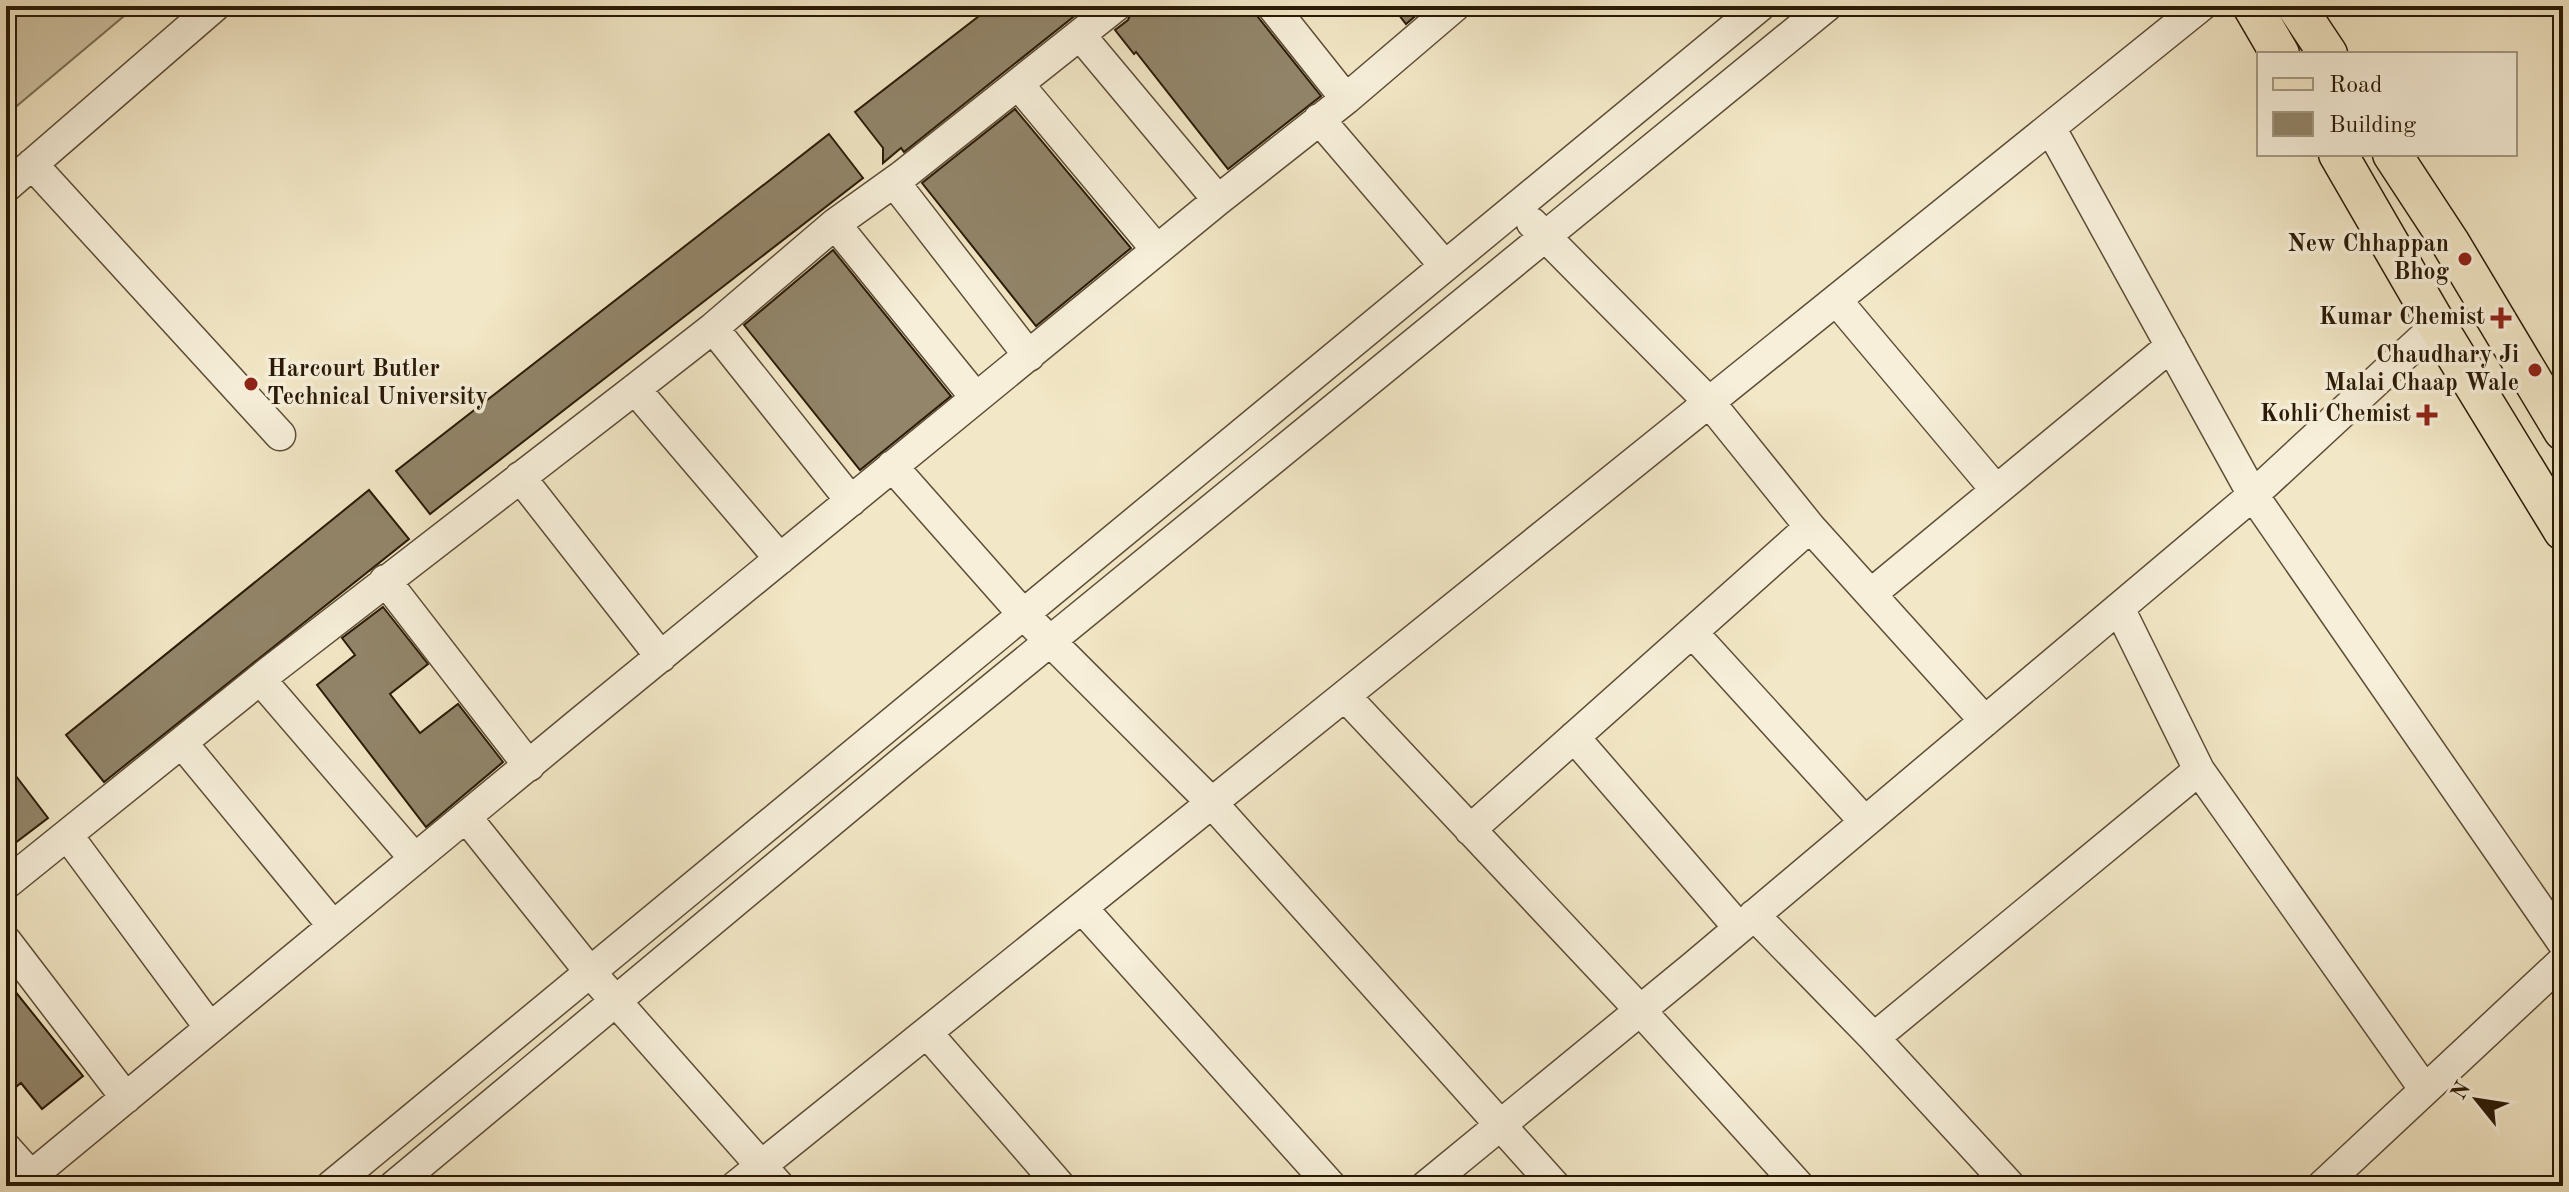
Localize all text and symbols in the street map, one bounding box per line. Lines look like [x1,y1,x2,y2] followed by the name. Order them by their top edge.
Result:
[2257,52,2517,156] legend
[2329,74,2382,98] text: Road
[2329,114,2416,138] text: Building
[2287,233,2450,285] place label: New Chhappan Bhog
[2456,250,2474,268] marker: New Chhappan Bhog
[2319,306,2485,330] place label: Kumar Chemist
[2492,309,2510,327] marker: Kumar Chemist
[2324,344,2519,396] place label: Chaudhary Ji Malai Chaap Wale
[267,358,488,410] place label: Harcourt Butler Technical University
[2526,361,2544,379] marker: Chaudhary Ji Malai Chaap Wale
[242,375,260,393] marker: Harcourt Butler Technical University
[2260,403,2411,427] place label: Kohli Chemist
[2418,406,2436,424] marker: Kohli Chemist
[2437,1060,2517,1140] north arrow
[2448,1078,2475,1104] text: N

